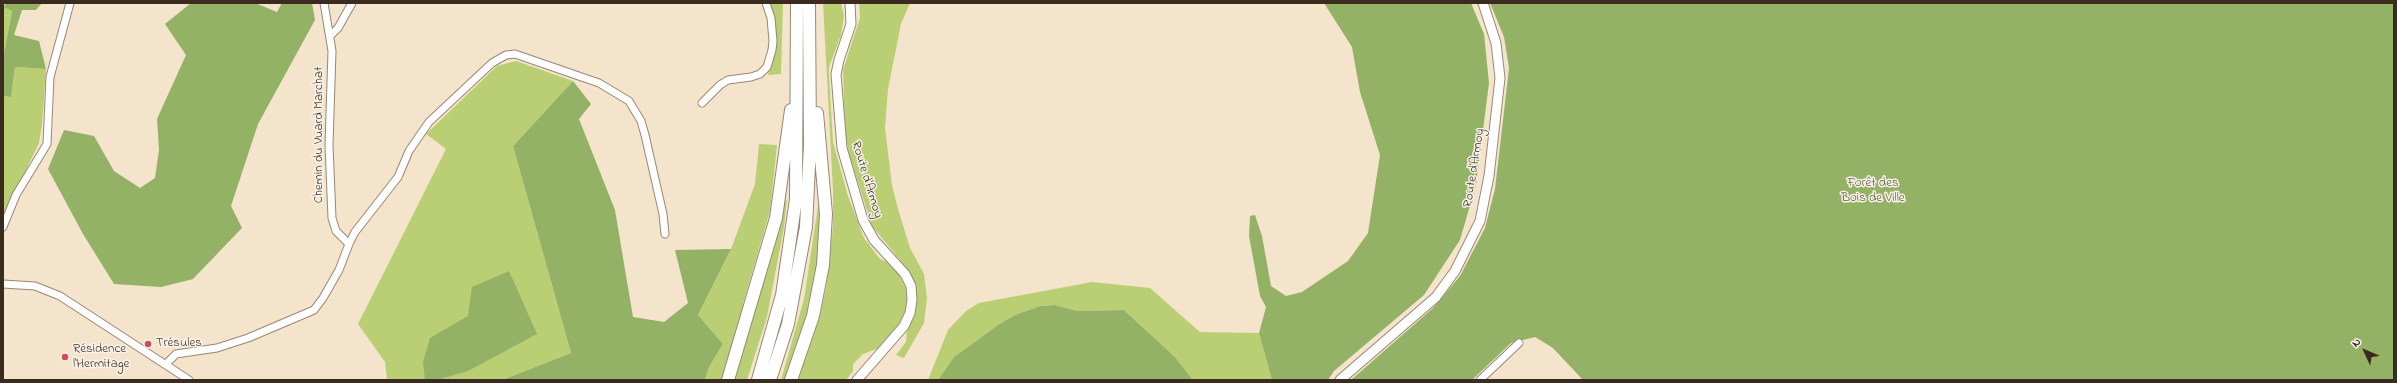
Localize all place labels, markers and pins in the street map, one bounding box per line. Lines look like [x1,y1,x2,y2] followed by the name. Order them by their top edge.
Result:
[156,336,202,352] place label: Trésules
[143,339,153,349] marker: Trésules
[73,342,129,373] place label: Résidence l'Hermitage
[60,352,70,362] marker: Résidence l'Hermitage

